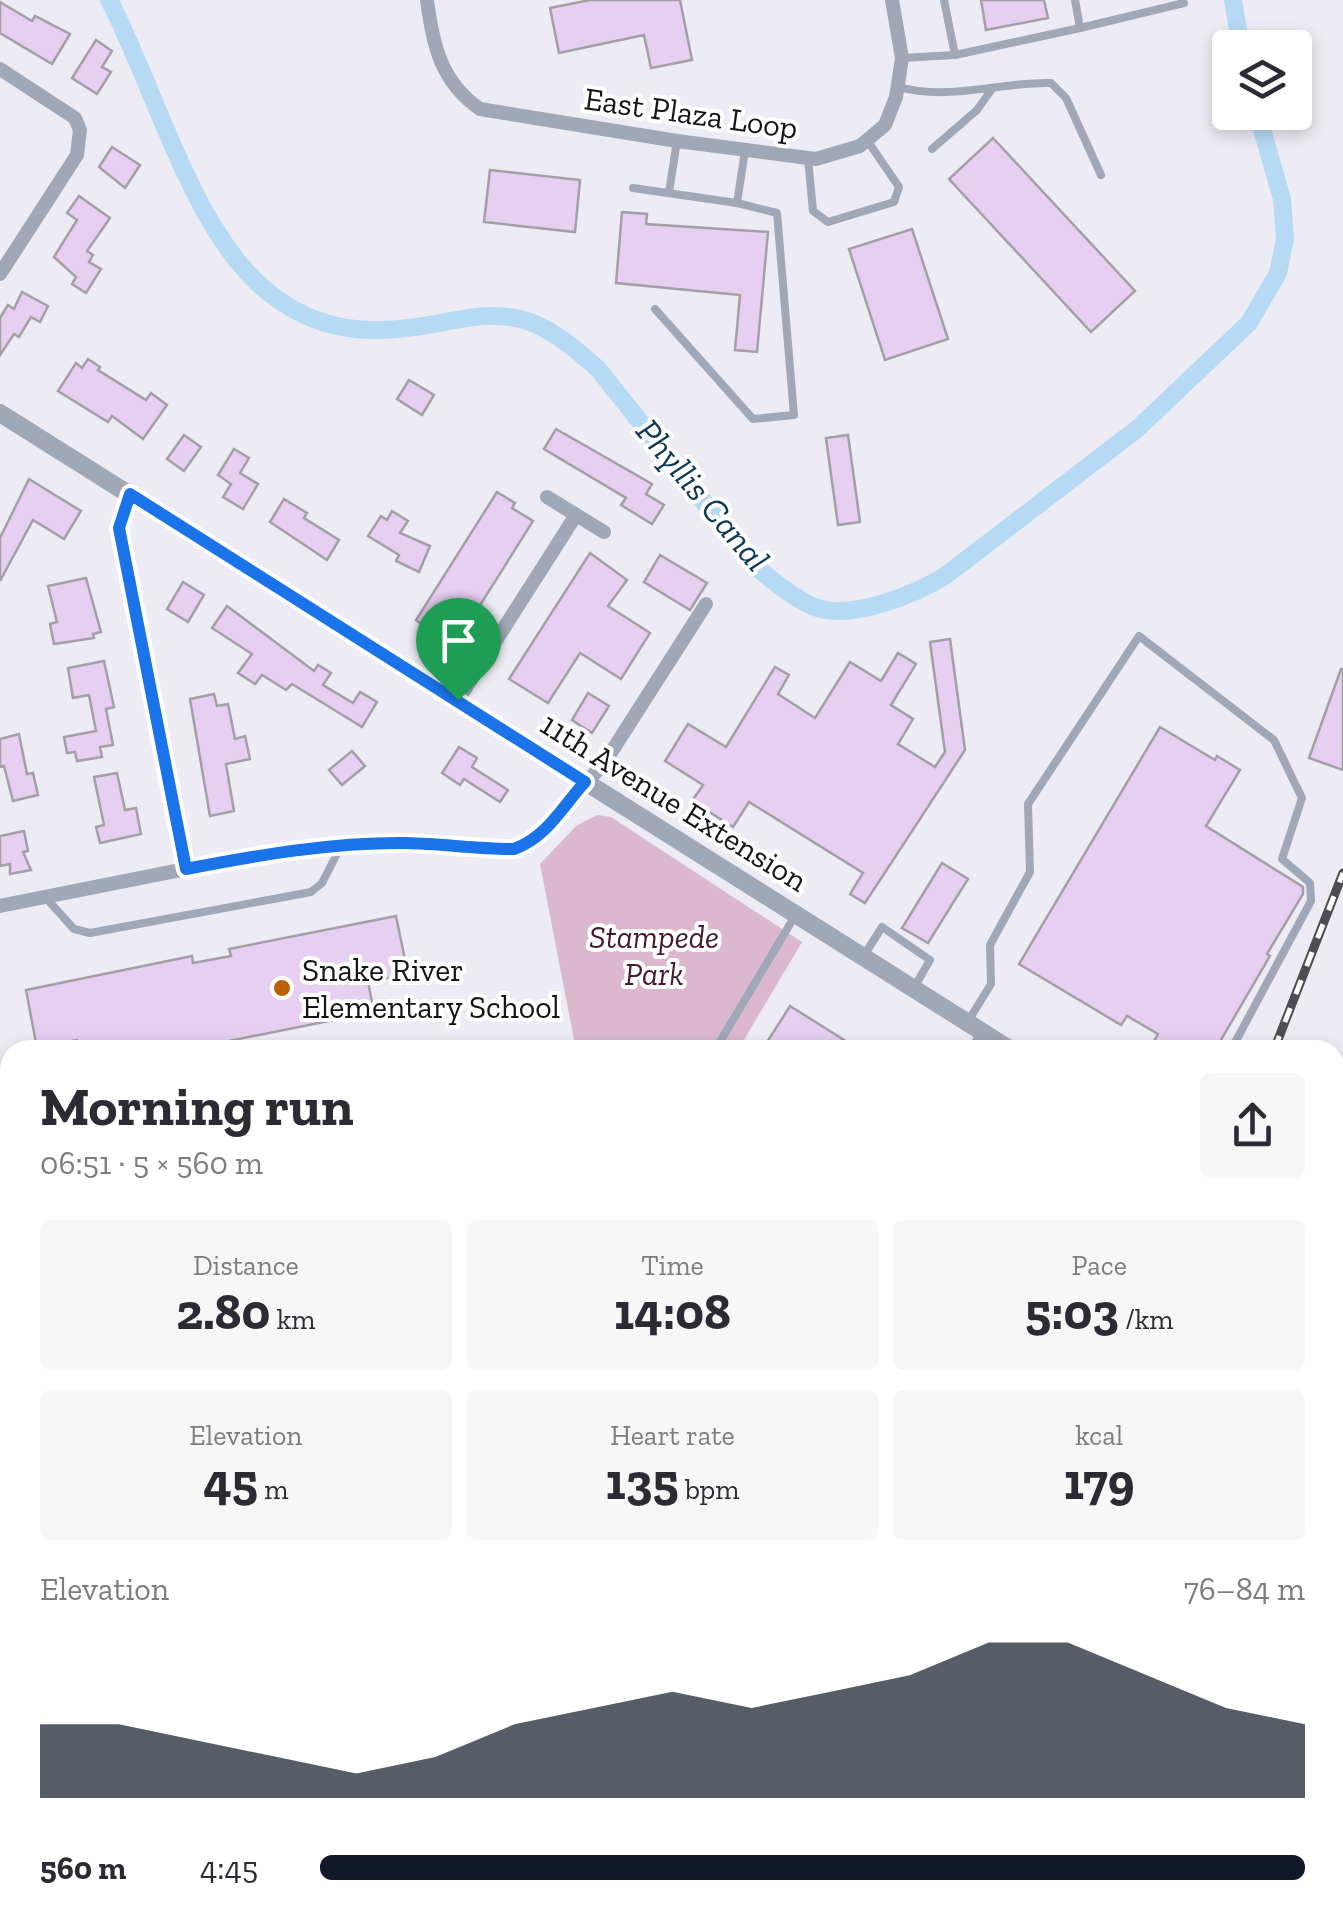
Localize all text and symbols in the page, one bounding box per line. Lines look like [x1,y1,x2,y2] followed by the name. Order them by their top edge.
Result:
[1212,30,1312,130] map controls
[1212,30,1312,130] button: layers
[582,79,800,147] street label: East Plaza Loop
[627,411,779,579] water label: Phyllis Canal
[416,598,501,701] pin
[431,613,486,668] icon: arrive
[534,704,815,900] street label: 11th Avenue Extension
[589,918,719,993] park label: Stampede Park
[302,951,560,1026] place label: Snake River Elementary School
[271,977,293,999] marker: Snake River Elementary School
[40,1073,354,1139] text: Morning run
[1200,1073,1305,1178] button: share
[40,1144,263,1182] text: 06:51 · 5 × 560 m
[193,1249,299,1282] text: Distance
[641,1249,704,1282] text: Time
[1071,1249,1127,1282] text: Pace
[176,1282,270,1342] text: 2.80
[614,1282,731,1342] text: 14:08
[1025,1282,1119,1342] text: 5:03
[270,1303,315,1336] text: km
[1119,1303,1173,1336] text: /km
[189,1419,302,1452] text: Elevation
[610,1419,735,1452] text: Heart rate
[1075,1419,1123,1452] text: kcal
[203,1452,258,1512] text: 45
[606,1452,679,1512] text: 135
[1064,1452,1135,1512] text: 179
[258,1473,288,1506] text: m
[679,1473,739,1506] text: bpm
[40,1570,169,1608] text: Elevation
[1184,1570,1305,1608] text: 76–84 m
[40,1849,126,1887] text: 560 m
[200,1849,258,1887] text: 4:45

